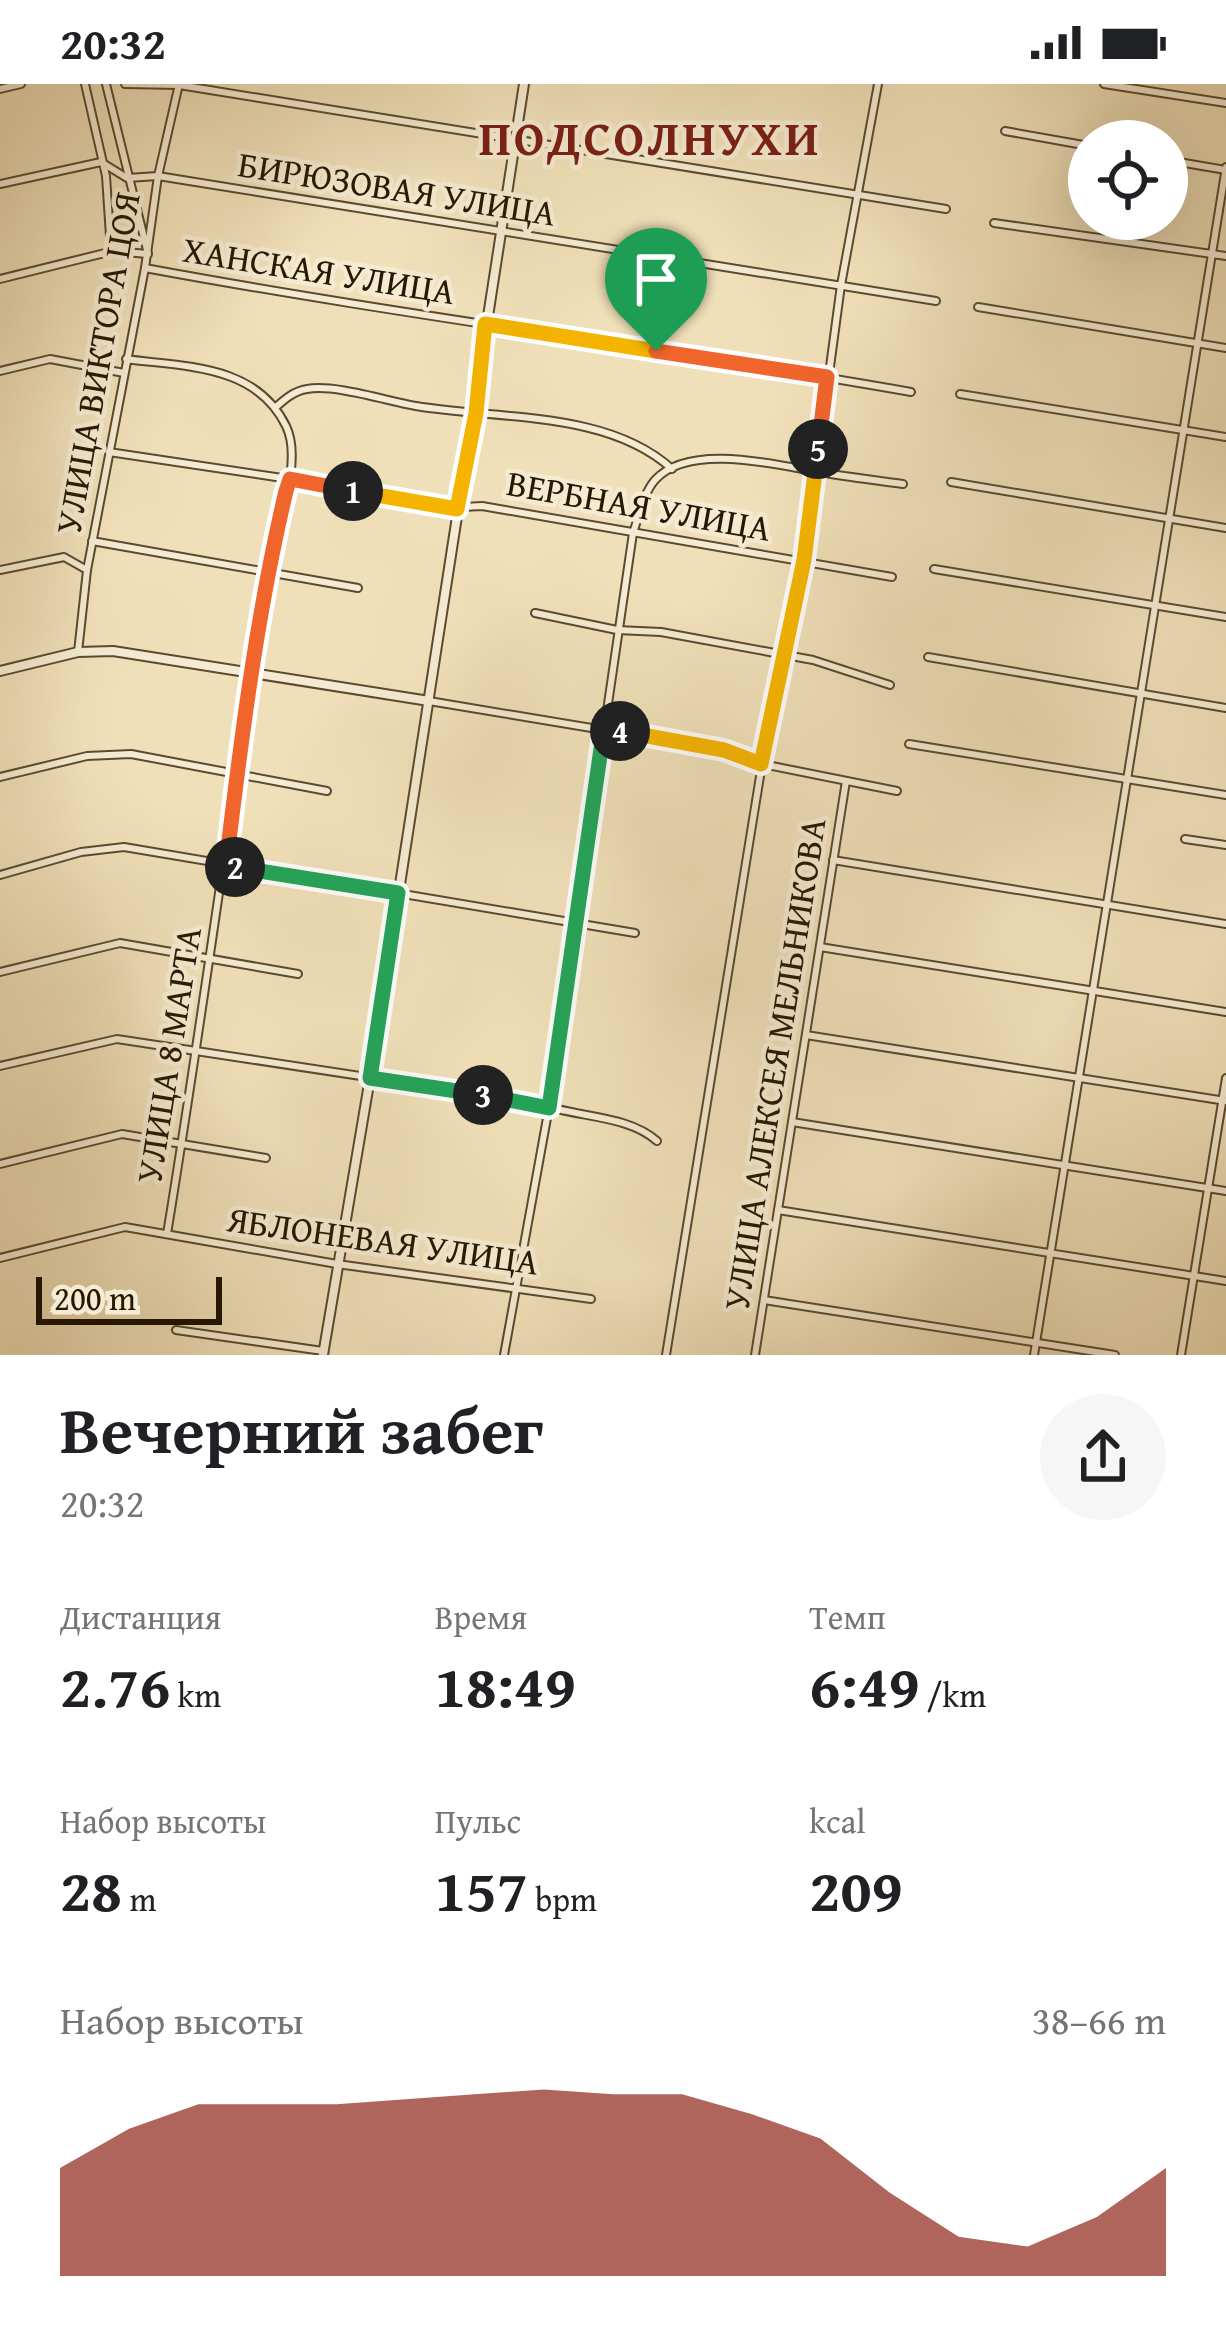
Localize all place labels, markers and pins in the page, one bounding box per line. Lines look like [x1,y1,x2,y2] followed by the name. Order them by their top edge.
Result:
[605,228,707,351] pin
[788,419,848,479] pin: 5
[323,461,383,521] pin: 1
[590,701,650,761] pin: 4
[205,837,265,897] pin: 2
[453,1065,513,1125] pin: 3

